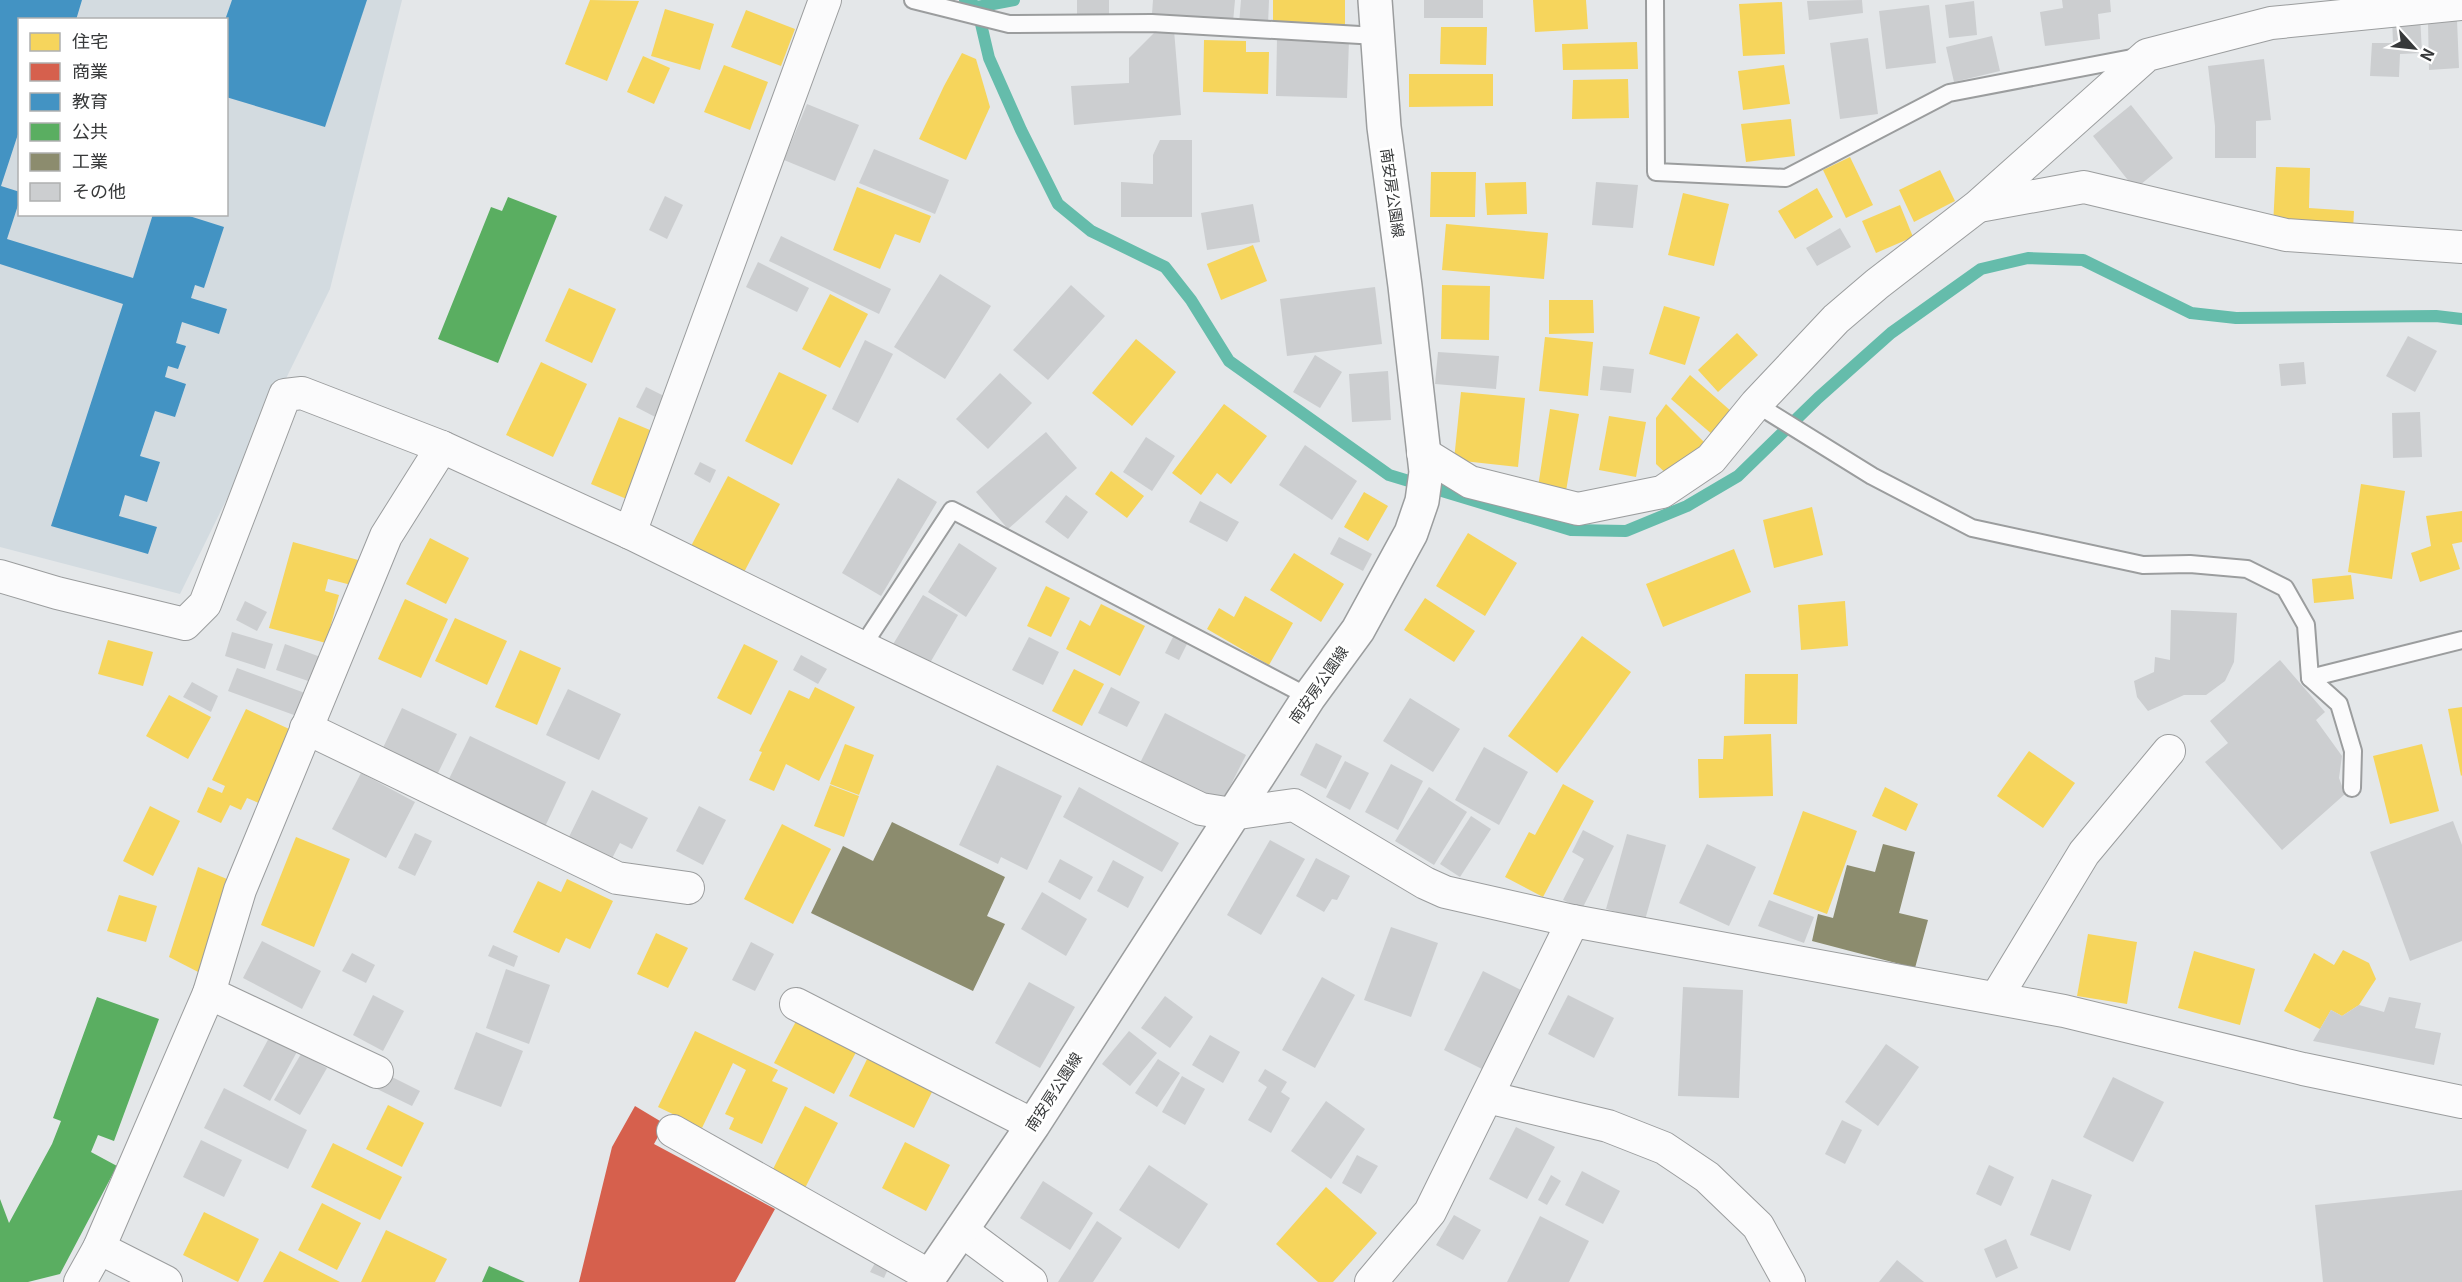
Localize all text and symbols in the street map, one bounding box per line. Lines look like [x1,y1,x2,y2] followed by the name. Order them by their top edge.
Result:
[18,18,228,216] legend
[2384,18,2444,78] north arrow
[72,27,108,53] text: 住宅
[2415,44,2442,66] text: N
[72,57,108,83] text: 商業
[72,87,108,113] text: 教育
[72,117,108,143] text: 公共
[72,147,108,173] text: 工業
[1377,147,1410,239] street label: 南安房公園線
[72,177,126,203] text: その他
[1283,641,1352,727] street label: 南安房公園線
[1019,1048,1086,1135] street label: 南安房公園線

